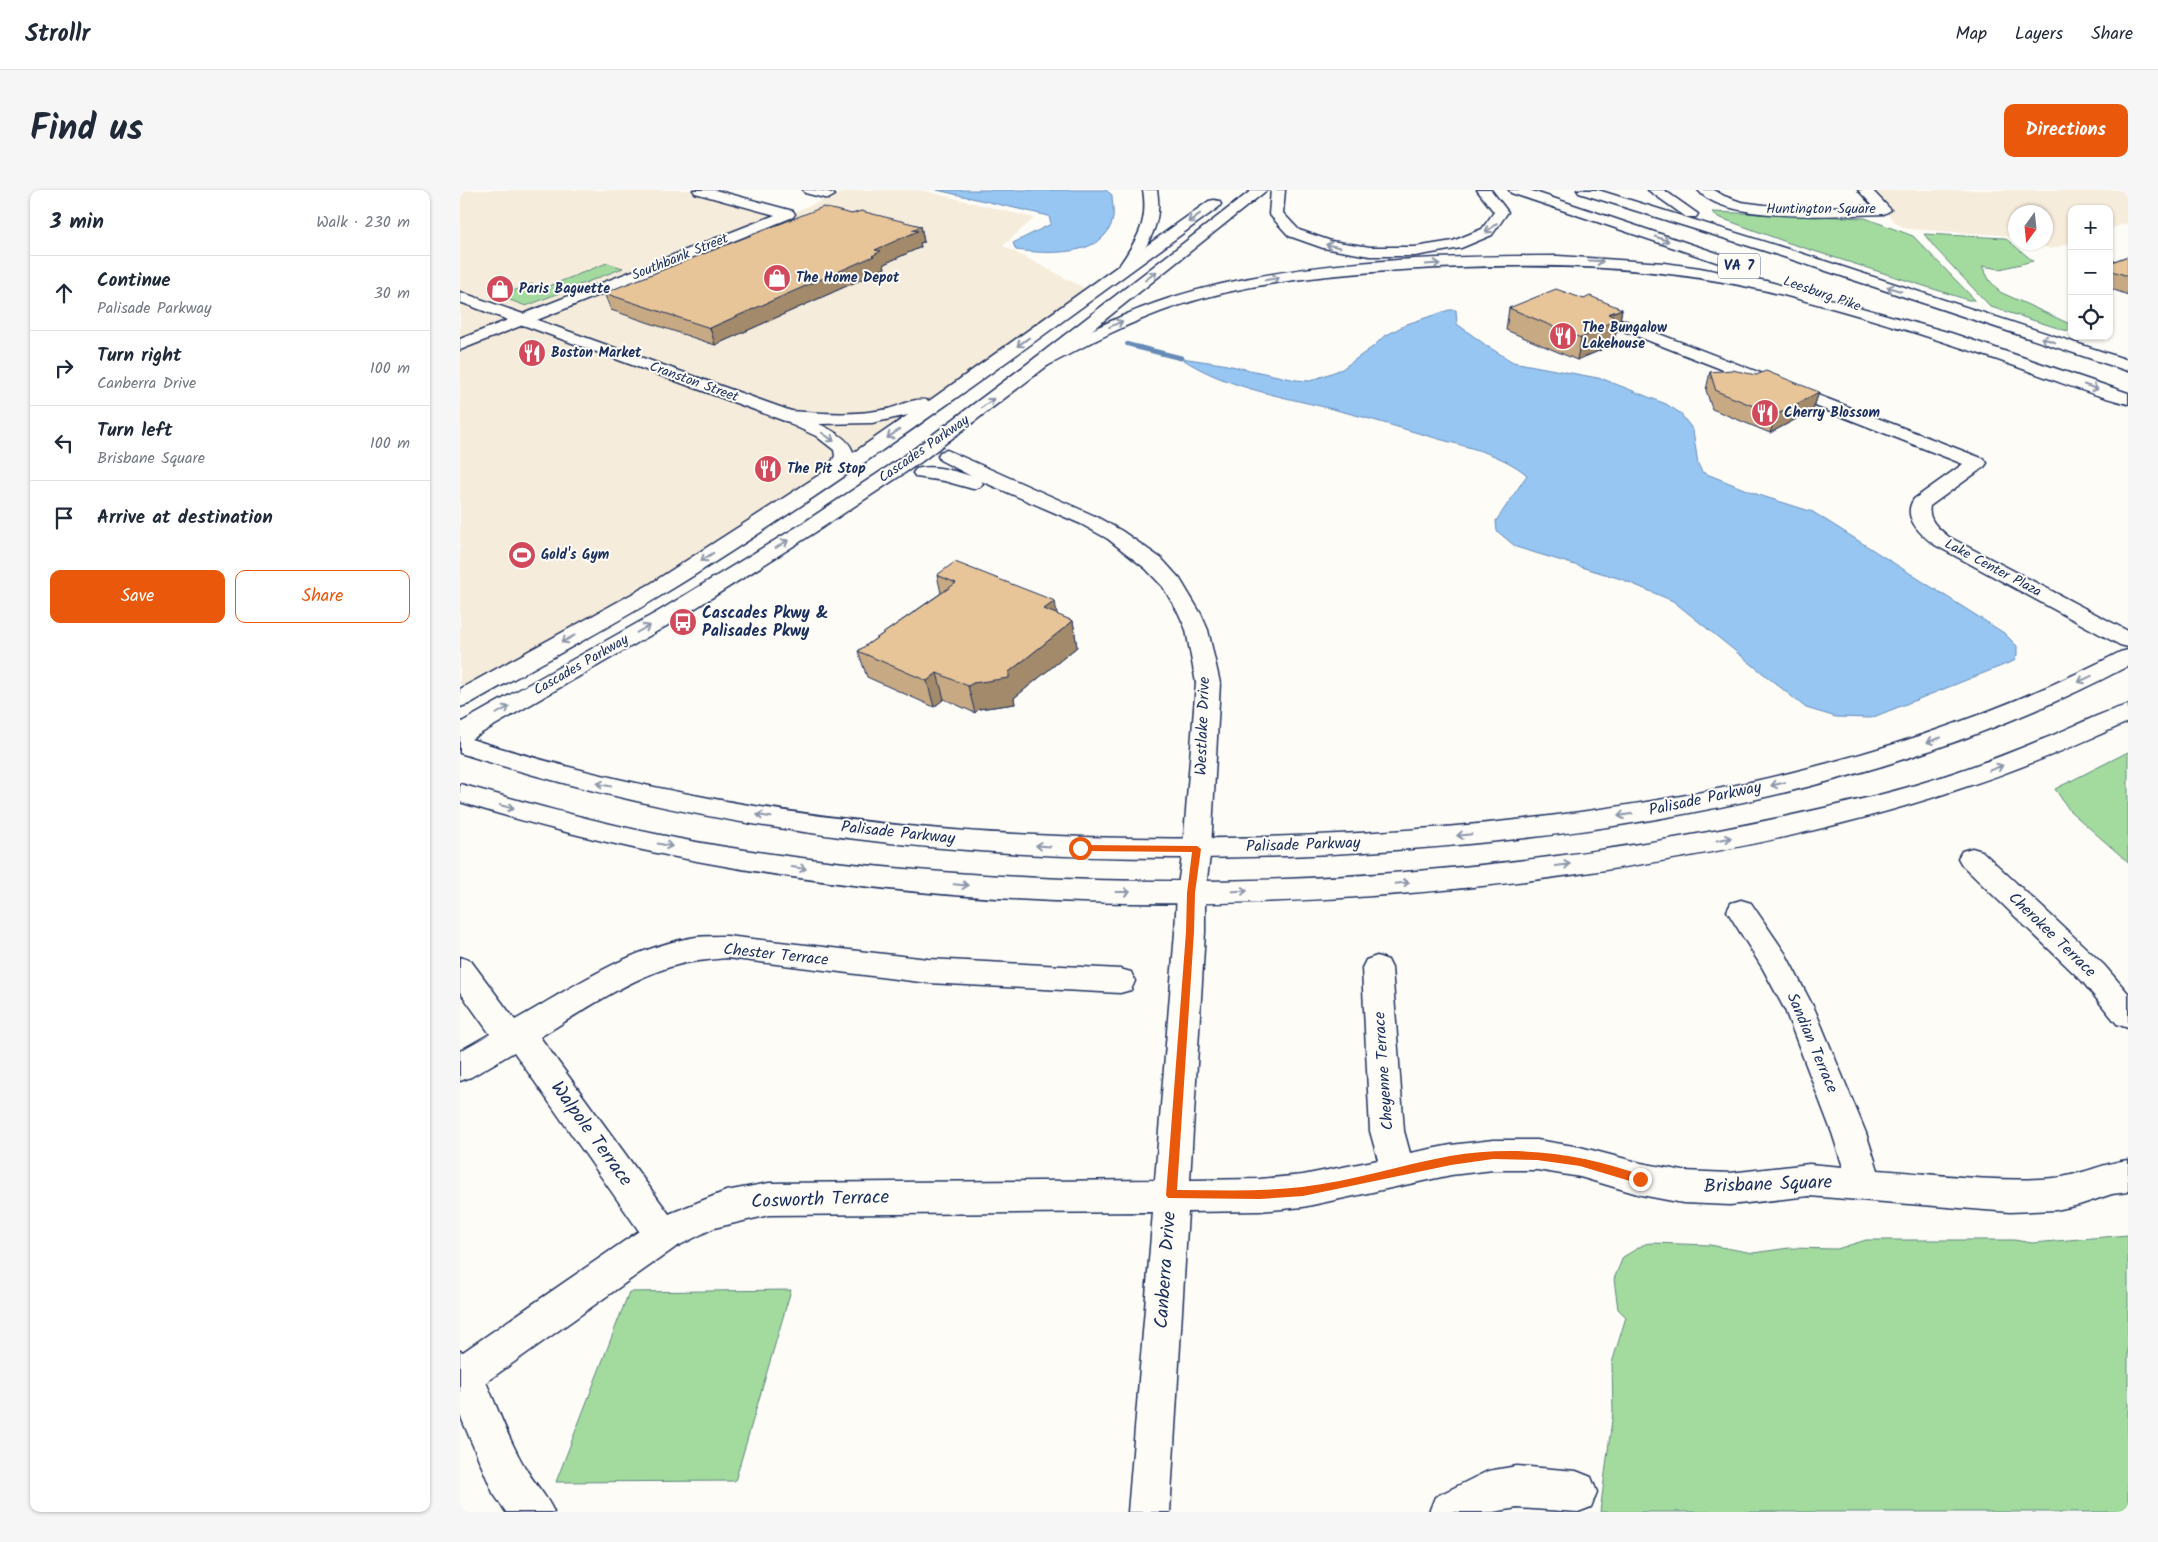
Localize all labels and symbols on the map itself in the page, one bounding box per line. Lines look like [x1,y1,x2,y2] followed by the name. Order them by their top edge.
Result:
[1766,198,1876,220] street label: Huntington Square
[2008,205,2053,250] north arrow
[1187,213,1201,223] one-way arrow
[1484,223,1497,234] one-way arrow
[628,227,732,286] street label: Southbank Street
[1653,235,1669,244] one-way arrow
[1326,240,1342,250] one-way arrow
[1718,254,1760,278] road number: VA 7
[1587,256,1603,265] one-way arrow
[1425,260,1441,269] one-way arrow
[762,263,792,293] shop icon: The Home Depot
[796,267,900,289] place label: The Home Depot
[1144,270,1157,281] one-way arrow
[1780,270,1865,318] street label: Leesburg Pike
[485,274,515,304] shop icon: Paris Baguette
[1263,274,1279,284] one-way arrow
[519,278,610,300] place label: Paris Baguette
[1887,284,1902,293] one-way arrow
[1582,317,1668,355] place label: The Bungalow Lakehouse
[1108,319,1123,328] one-way arrow
[1548,321,1578,351] restaurant icon: The Bungalow Lakehouse
[2041,334,2057,344] one-way arrow
[1016,337,1030,347] one-way arrow
[517,338,547,368] restaurant icon: Boston Market
[551,342,642,364] place label: Boston Market
[646,356,742,408] street label: Cranston Street
[2083,382,2099,392] one-way arrow
[981,398,995,408] one-way arrow
[1750,398,1780,428] restaurant icon: Cherry Blossom
[1784,402,1880,424] place label: Cherry Blossom
[874,409,974,489] street label: Cascades Parkway
[887,429,901,439] one-way arrow
[821,432,835,442] one-way arrow
[753,454,783,484] restaurant icon: The Pit Stop
[787,458,866,480] place label: The Pit Stop
[1941,533,2045,603] street label: Lake Center Plaza
[774,539,788,549] one-way arrow
[507,540,537,570] sports icon: Gold's Gym
[541,544,610,566] place label: Gold's Gym
[701,552,715,562] one-way arrow
[702,601,829,644] place label: Cascades Pkwy & Palisades Pkwy
[668,607,698,637] bus stop icon: Cascades Pkwy & Palisades Pkwy
[636,624,650,634] one-way arrow
[529,629,633,701] street label: Cascades Parkway
[561,635,575,645] one-way arrow
[2078,675,2093,685] one-way arrow
[1189,676,1217,776] street label: Westlake Drive
[495,705,509,715] one-way arrow
[1926,735,1942,745] one-way arrow
[1987,763,2003,772] one-way arrow
[1646,775,1764,823] street label: Palisade Parkway
[597,780,613,789] one-way arrow
[1770,780,1786,789] one-way arrow
[498,803,514,813] one-way arrow
[1618,810,1634,820] one-way arrow
[756,811,772,821] one-way arrow
[840,815,957,851] street label: Palisade Parkway
[1245,830,1361,859] street label: Palisade Parkway
[1456,830,1472,840] one-way arrow
[1715,834,1731,843] one-way arrow
[1069,837,1092,860] route start
[656,840,672,850] one-way arrow
[1035,841,1051,850] one-way arrow
[1555,860,1571,870] one-way arrow
[791,863,807,873] one-way arrow
[1394,878,1410,888] one-way arrow
[953,880,969,890] one-way arrow
[2002,886,2102,984] street label: Cherokee Terrace
[1114,887,1131,897] one-way arrow
[1231,887,1247,896] one-way arrow
[722,937,830,973] street label: Chester Terrace
[1780,989,1844,1097] street label: Sandian Terrace
[1367,1011,1401,1131] street label: Cheyenne Terrace
[542,1075,640,1193] street label: Walpole Terrace
[1629,1168,1652,1191] route end
[1703,1168,1833,1202] street label: Brisbane Square
[750,1183,890,1217] street label: Cosworth Terrace
[1147,1210,1185,1330] street label: Canberra Drive

